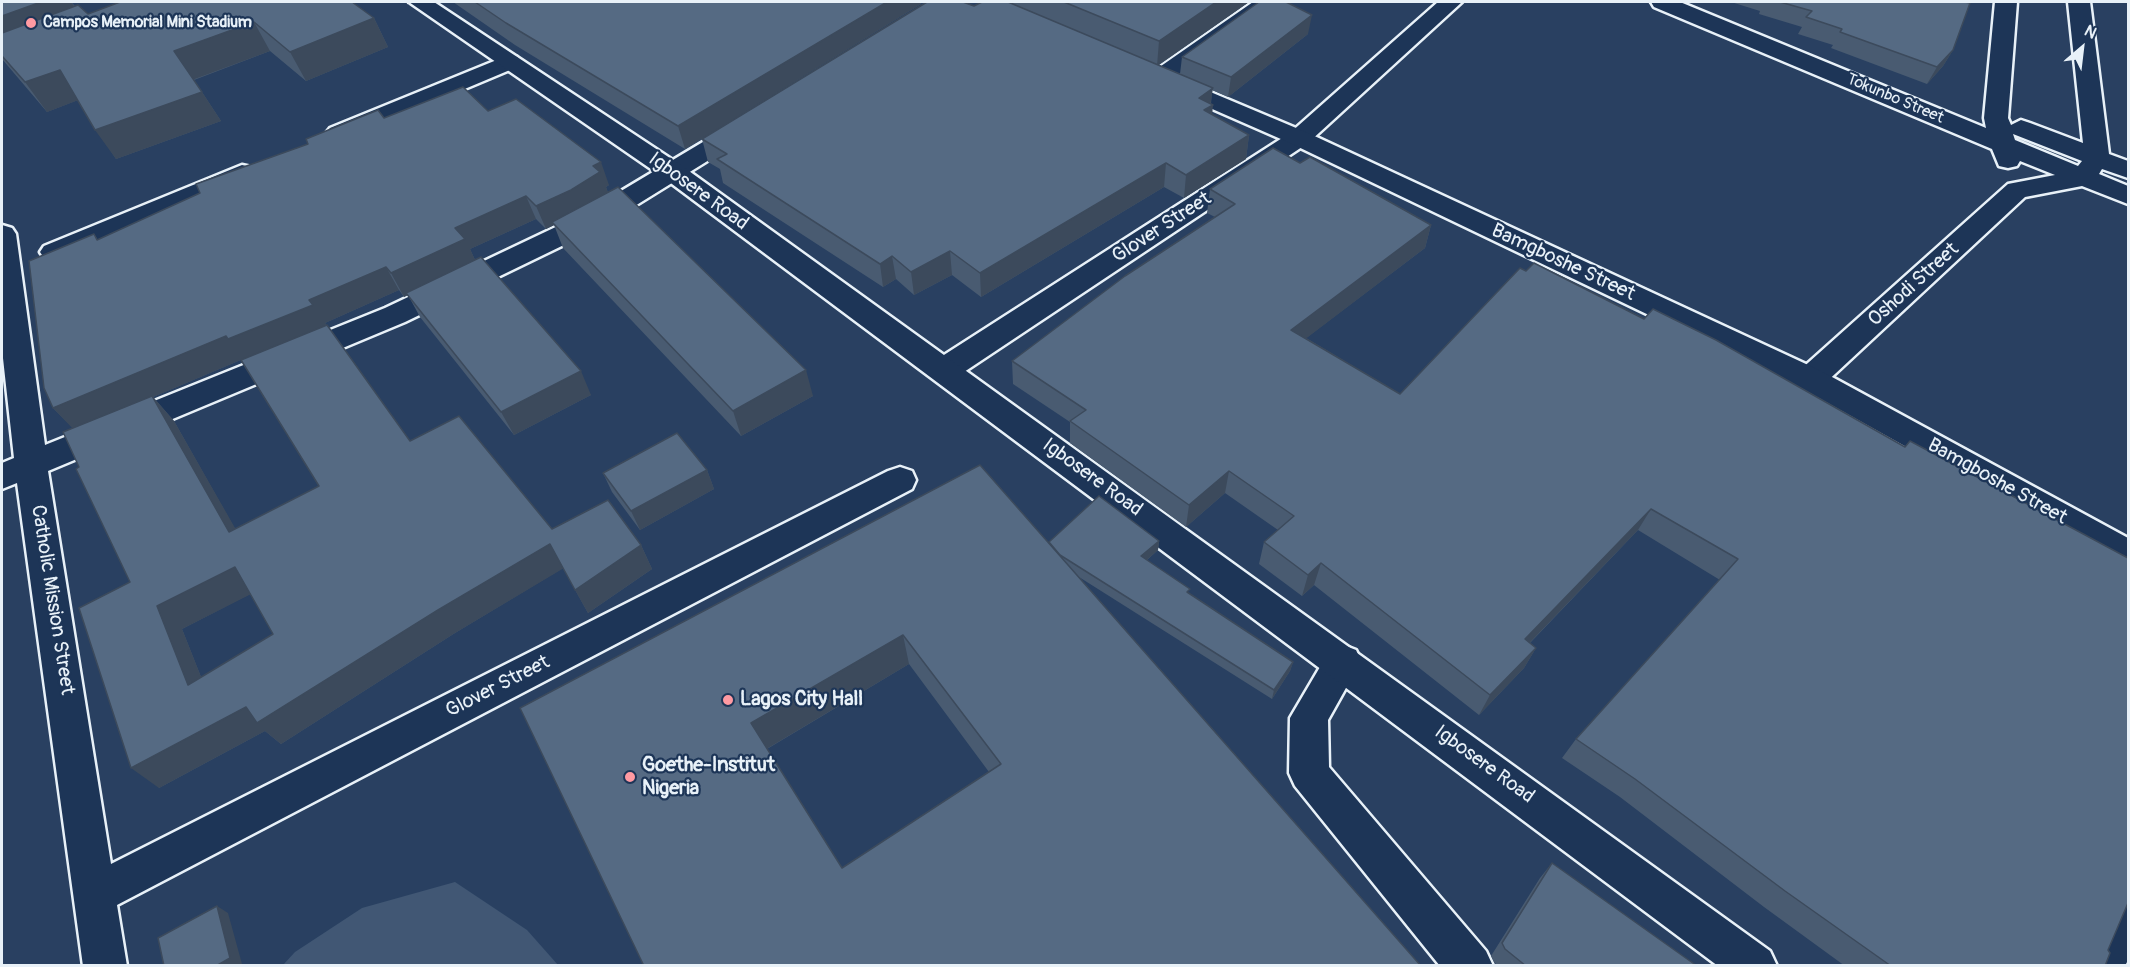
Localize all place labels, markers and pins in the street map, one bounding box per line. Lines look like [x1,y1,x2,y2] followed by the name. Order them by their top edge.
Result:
[43,13,252,33] place label: Campos Memorial Mini Stadium
[24,16,38,30] marker: Campos Memorial Mini Stadium
[740,688,863,712] place label: Lagos City Hall
[721,693,735,707] marker: Lagos City Hall
[642,754,775,801] place label: Goethe-Institut Nigeria
[623,770,637,784] marker: Goethe-Institut Nigeria

